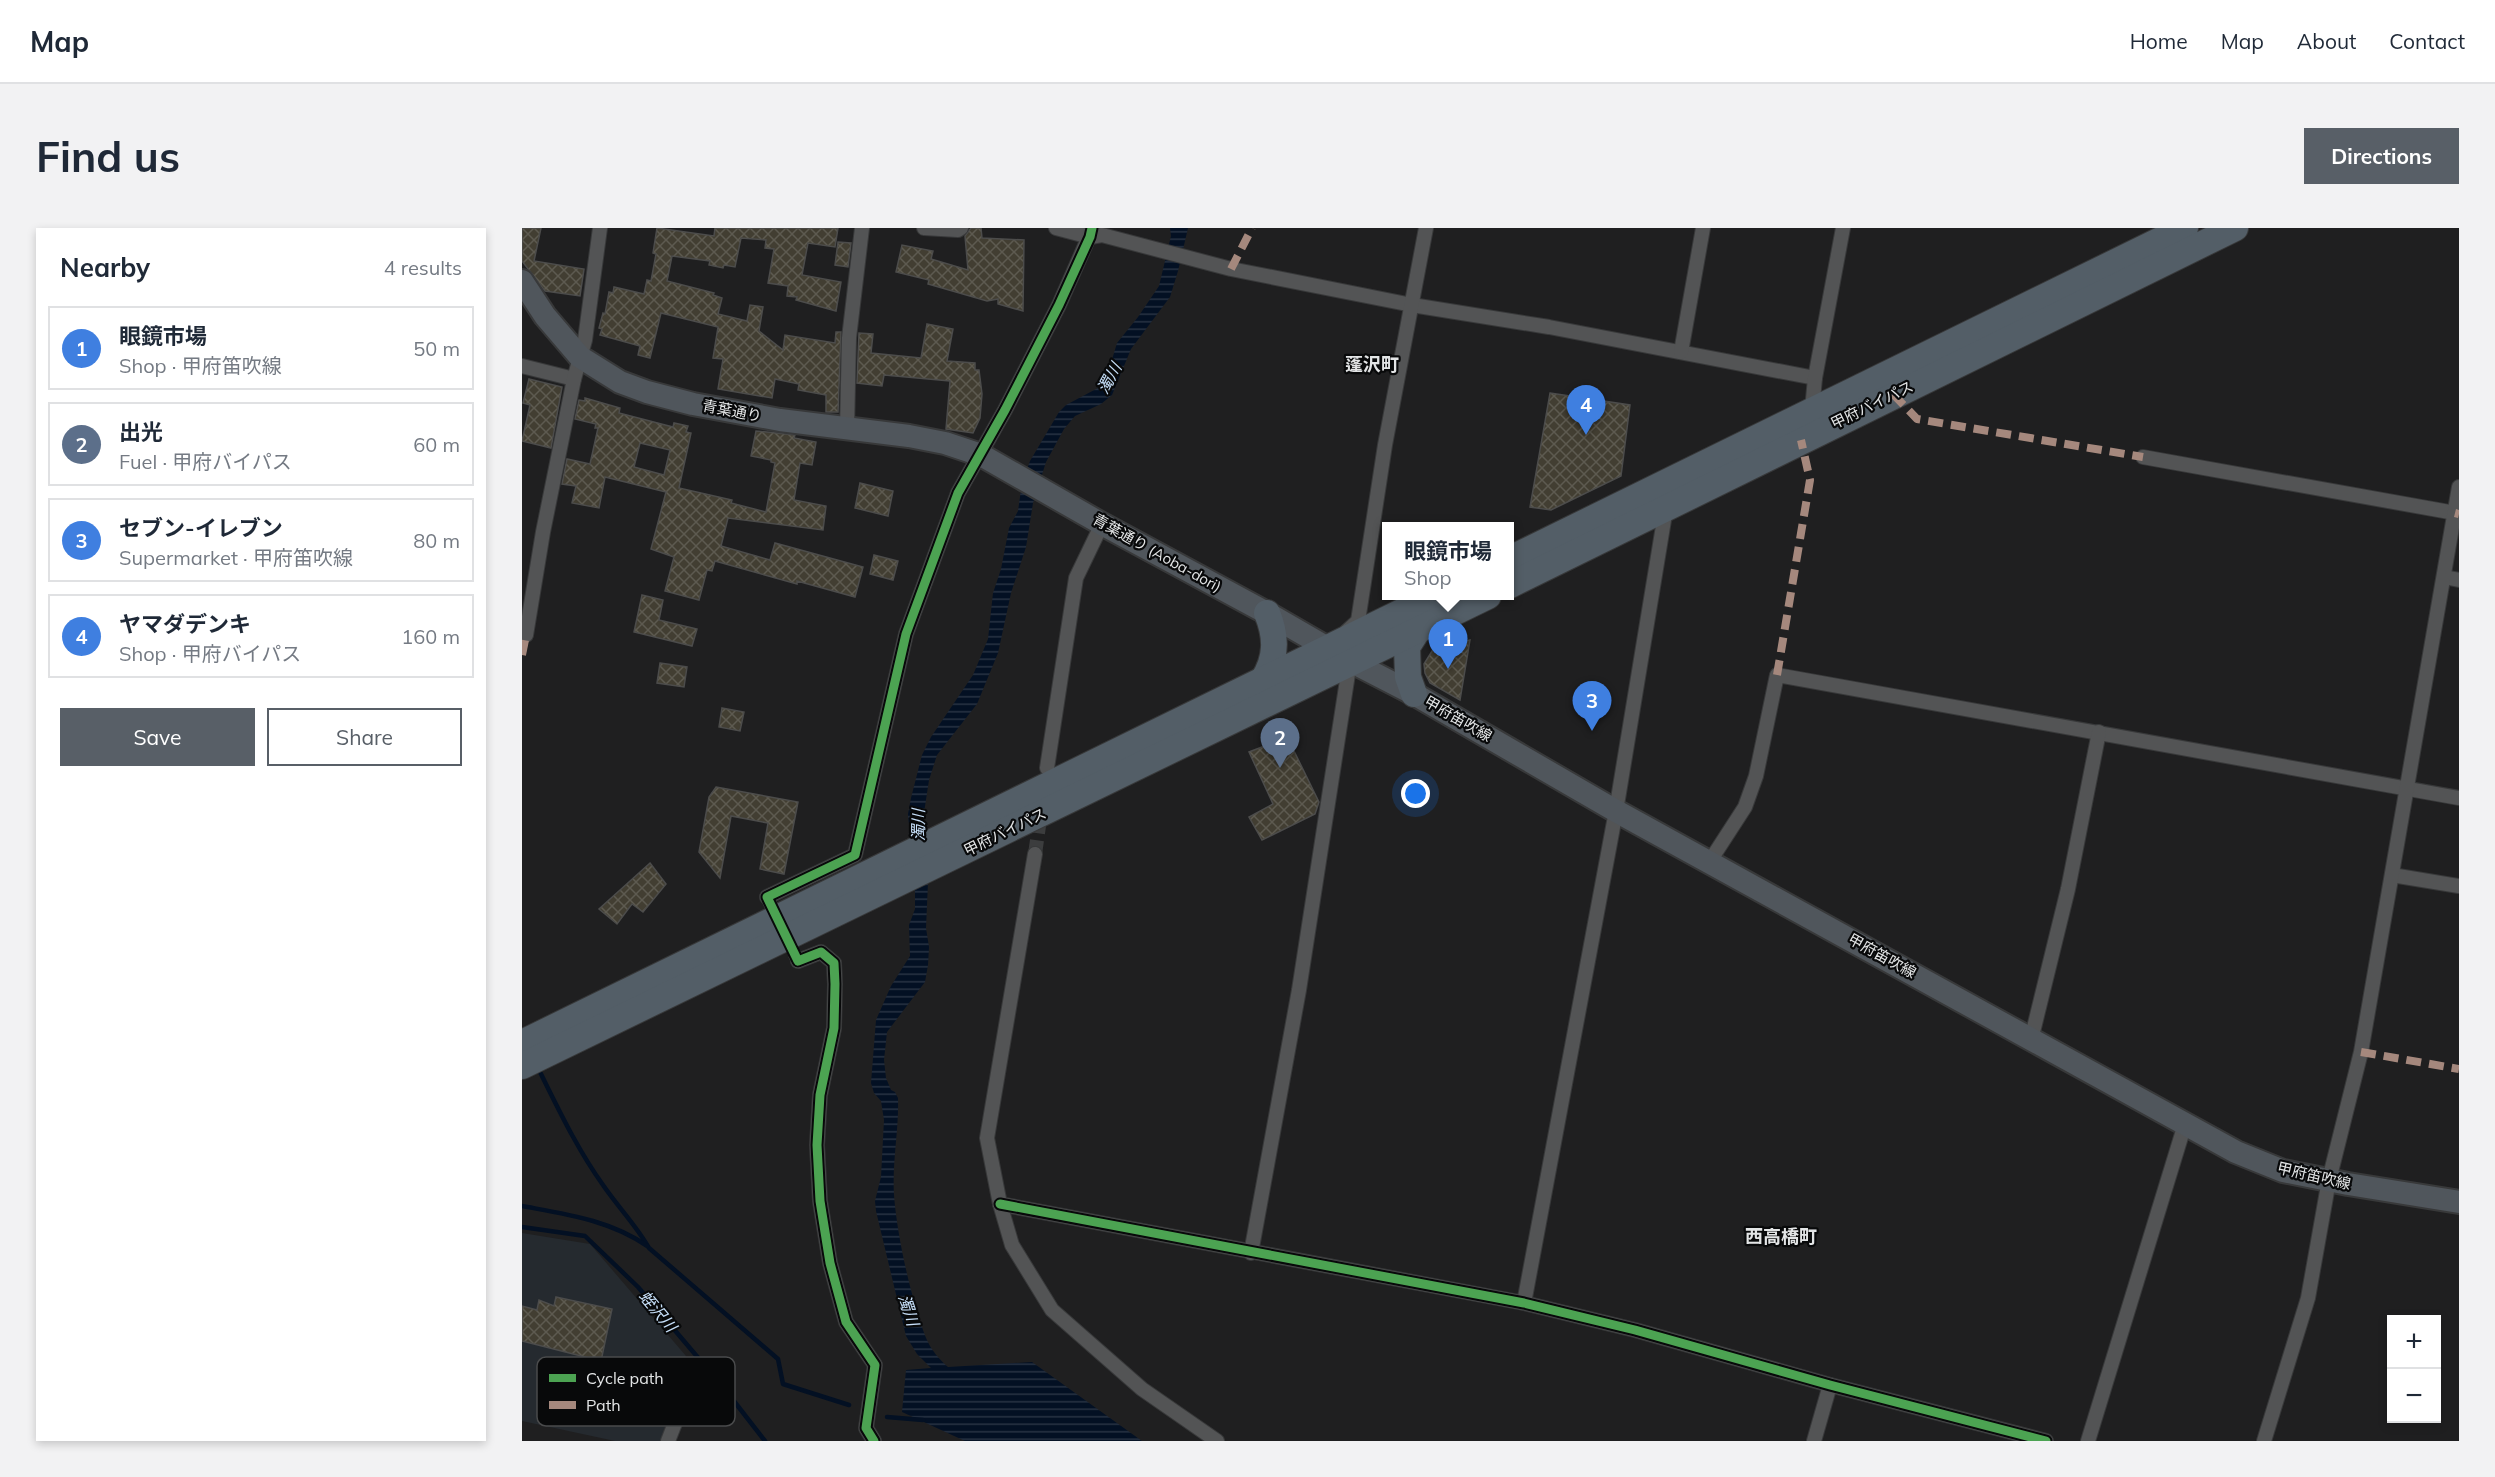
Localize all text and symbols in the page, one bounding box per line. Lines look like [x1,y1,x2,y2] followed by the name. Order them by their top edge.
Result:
[30,24,89,59] text: Map
[2130,28,2188,54] text: Home
[2221,28,2264,54] text: Map
[2297,28,2356,54] text: About
[2389,28,2465,54] text: Contact
[2304,128,2459,184] button: Directions
[36,130,180,183] text: Find us
[60,251,150,284] text: Nearby
[384,255,462,280] text: 4 results
[119,322,207,350] text: 眼鏡市場
[76,336,88,361] text: 1
[413,336,460,361] text: 50 m
[119,353,282,378] text: Shop · 甲府笛吹線
[1345,353,1399,376] district label: 蓬沢町
[1092,357,1126,397] water label: 濁川
[1827,376,1916,433] street label: 甲府バイパス
[1566,386,1606,435] pin: 4
[701,395,763,426] street label: 青葉通り
[119,418,163,446] text: 出光
[76,432,88,457] text: 2
[413,432,460,457] text: 60 m
[119,449,292,474] text: Fuel · 甲府バイパス
[1090,509,1225,596] street label: 青葉通り (Aoba-dori)
[119,514,283,542] text: セブン-イレブン
[1382,522,1514,600] popup
[76,528,88,553] text: 3
[413,528,460,553] text: 80 m
[1404,537,1492,565] text: 眼鏡市場
[119,545,353,570] text: Supermarket · 甲府笛吹線
[1404,565,1452,590] text: Shop
[119,610,251,638] text: ヤマダデンキ
[1428,620,1468,669] pin: 1
[76,624,88,649] text: 4
[401,624,460,649] text: 160 m
[119,641,301,666] text: Shop · 甲府バイパス
[1572,682,1612,731] pin: 3
[1421,692,1495,746] street label: 甲府笛吹線
[60,708,255,766] button: Save
[267,708,462,766] button: Share
[1260,718,1299,768] pin: 2
[1401,779,1430,808] your location
[960,803,1049,860] street label: 甲府バイパス
[908,807,928,841] water label: 濁川
[1845,929,1920,982] street label: 甲府笛吹線
[2275,1158,2353,1193] street label: 甲府笛吹線
[1745,1225,1817,1248] district label: 西高橋町
[635,1286,682,1337] water label: 蛭沢川
[895,1292,924,1330] water label: 濁川
[2387,1315,2441,1423] map controls
[2387,1315,2441,1369] button: +
[537,1357,735,1426] legend
[586,1368,664,1388] text: Cycle path
[2387,1369,2441,1423] button: −
[586,1395,621,1415] text: Path

